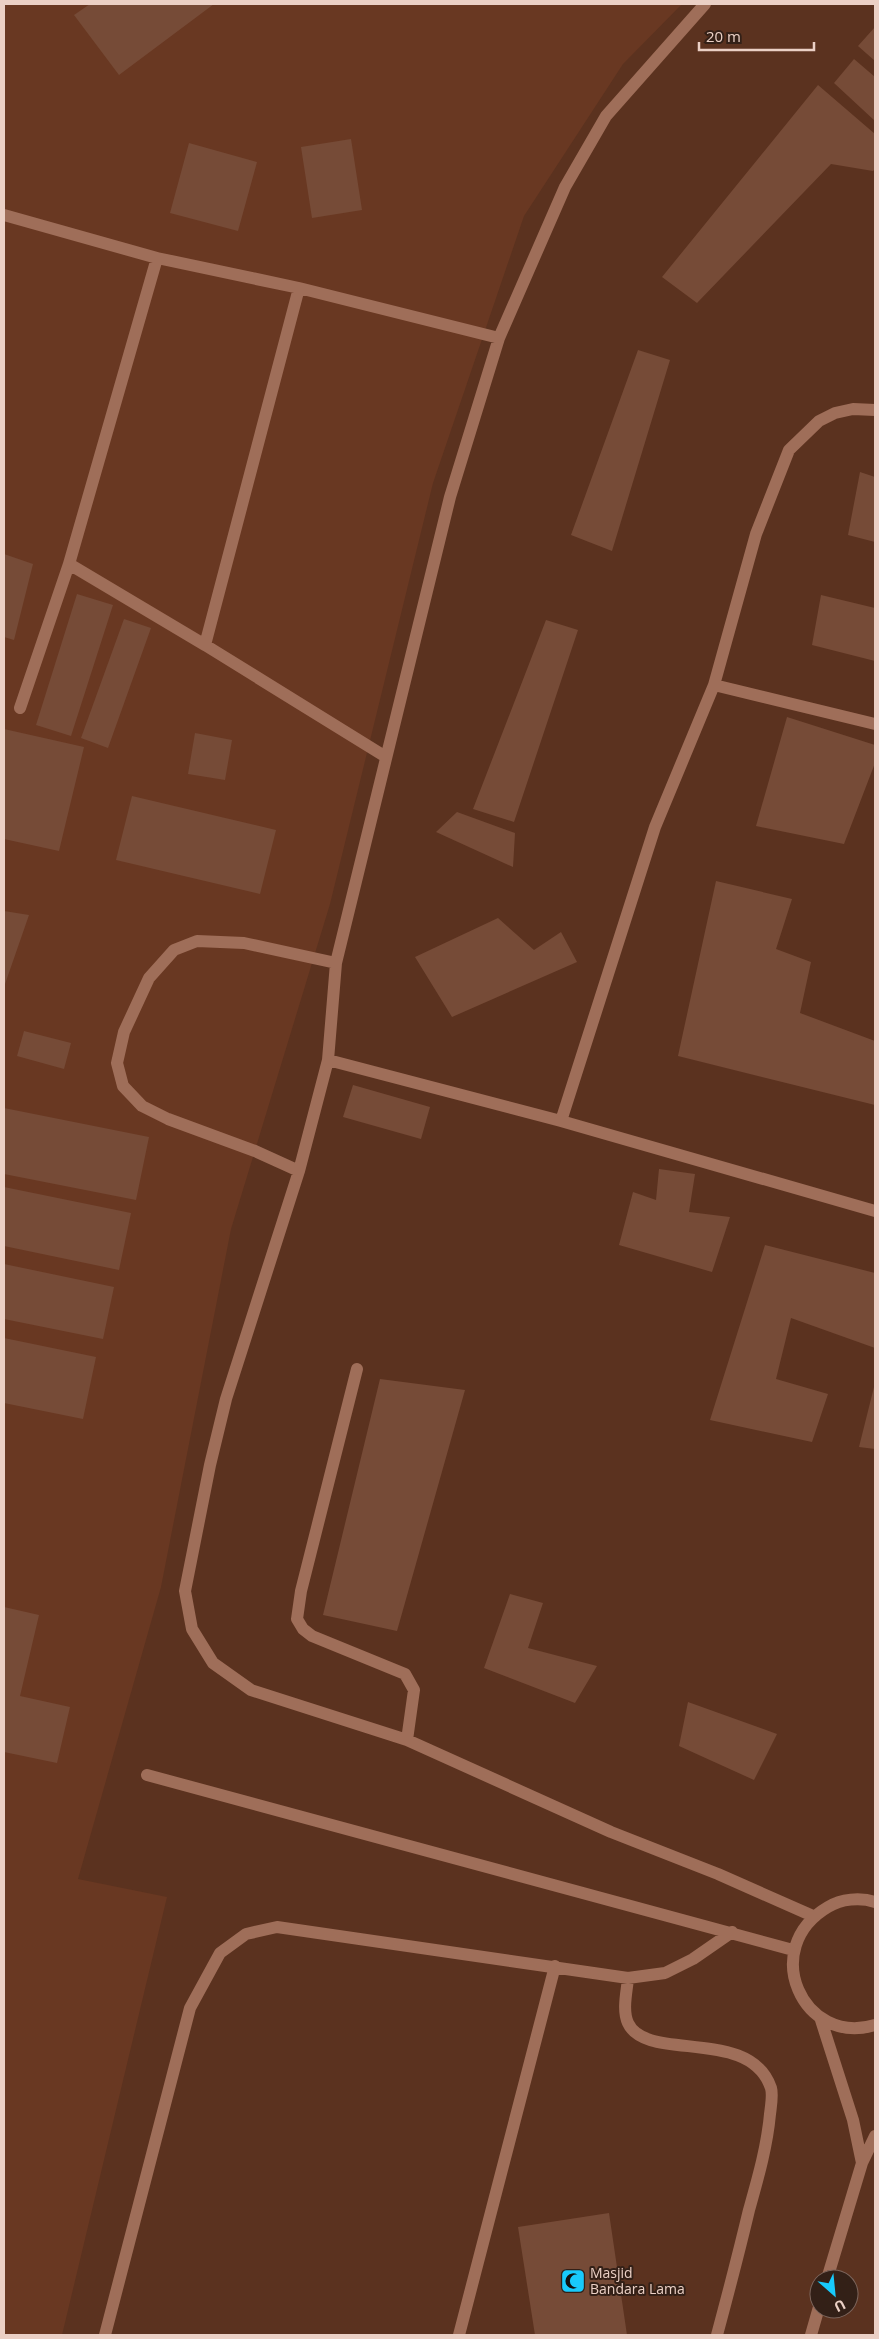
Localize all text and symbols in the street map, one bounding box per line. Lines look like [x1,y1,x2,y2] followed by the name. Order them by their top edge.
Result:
[699,20,814,52] scale bar
[706,26,741,46] text: 20 m
[590,2263,685,2298] place label: Masjid Bandara Lama
[560,2268,586,2294] mosque icon: Masjid Bandara Lama
[809,2269,859,2319] north arrow
[831,2295,849,2317] text: U

